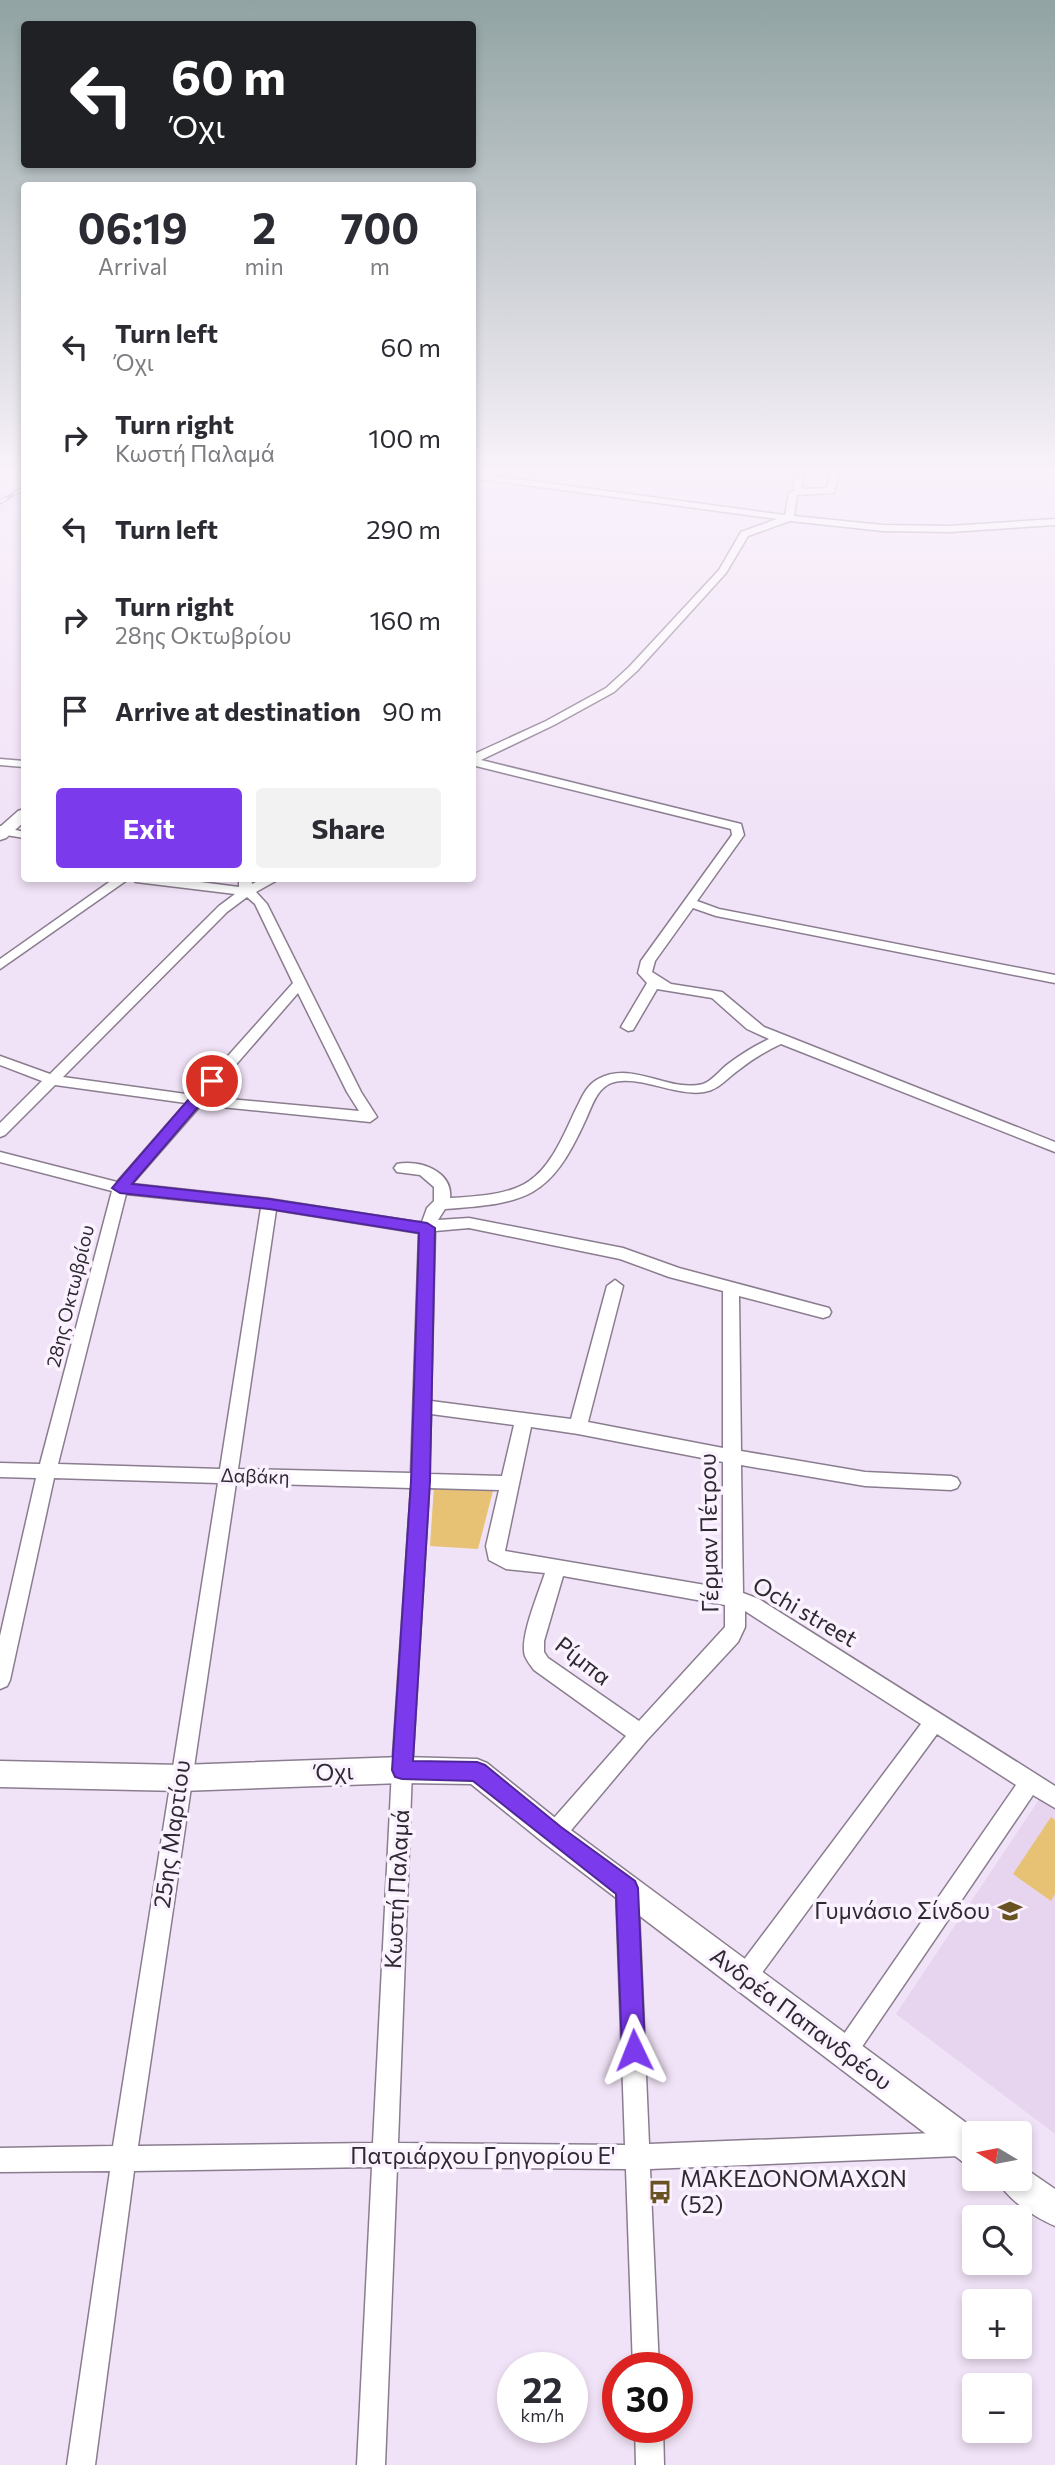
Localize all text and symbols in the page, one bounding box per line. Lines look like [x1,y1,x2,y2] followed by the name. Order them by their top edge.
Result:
[171,45,286,105] text: 60 m
[56,49,147,140] icon: left
[171,105,225,145] text: Όχι
[78,201,188,253] text: 06:19
[252,201,276,253] text: 2
[341,201,419,253] text: 700
[98,252,168,280] text: Arrival
[245,252,284,280] text: min
[370,252,390,280] text: m
[115,317,218,348] text: Turn left
[56,328,94,366] icon: left
[381,331,441,362] text: 60 m
[115,348,154,376] text: Όχι
[115,408,234,439] text: Turn right
[56,419,94,457] icon: right
[368,422,441,453] text: 100 m
[115,439,275,467] text: Κωστή Παλαμά
[56,510,94,548] icon: left
[115,513,218,544] text: Turn left
[366,513,441,544] text: 290 m
[115,590,234,621] text: Turn right
[56,601,94,639] icon: right
[369,604,441,635] text: 160 m
[115,621,292,649] text: 28ης Οκτωβρίου
[56,692,94,730] icon: arrive
[115,695,361,726] text: Arrive at destination
[382,695,442,726] text: 90 m
[56,788,242,868] button: Exit
[256,788,441,868] button: Share
[182,1051,242,1111] pin
[193,1062,231,1100] icon: arrive
[41,1222,98,1369] street label: 28ης Οκτωβρίου
[693,1453,723,1613] street label: Γέρμαν Πέτρου
[220,1463,290,1488] street label: Δαβάκη
[748,1570,863,1652] street label: Ochi street
[550,1630,617,1691] street label: Ρίμπα
[312,1756,354,1786] street label: Όχι
[147,1758,195,1910] street label: 25ης Μαρτίου
[378,1808,414,1969] street label: Κωστή Παλαμά
[814,1896,990,1924] place label: Γυμνάσιο Σίνδου
[996,1897,1024,1925] school or university icon: Γυμνάσιο Σίνδου
[705,1941,898,2096] street label: Ανδρέα Παπανδρέου
[597,2013,671,2087] position arrow
[962,2121,1032,2191] north arrow
[962,2121,1032,2443] map controls
[350,2141,616,2169] street label: Πατριάρχου Γρηγορίου Ε'
[680,2164,907,2218] place label: ΜΑΚΕΔΟΝΟΜΑΧΩΝ (52)
[646,2178,674,2206] bus stop icon: ΜΑΚΕΔΟΝΟΜΑΧΩΝ (52)
[962,2205,1032,2275] button: search
[962,2289,1032,2359] button: +
[602,2352,693,2443] speed limit sign: 30
[523,2367,562,2410] text: 22
[962,2373,1032,2443] button: −
[521,2404,564,2426] text: km/h

